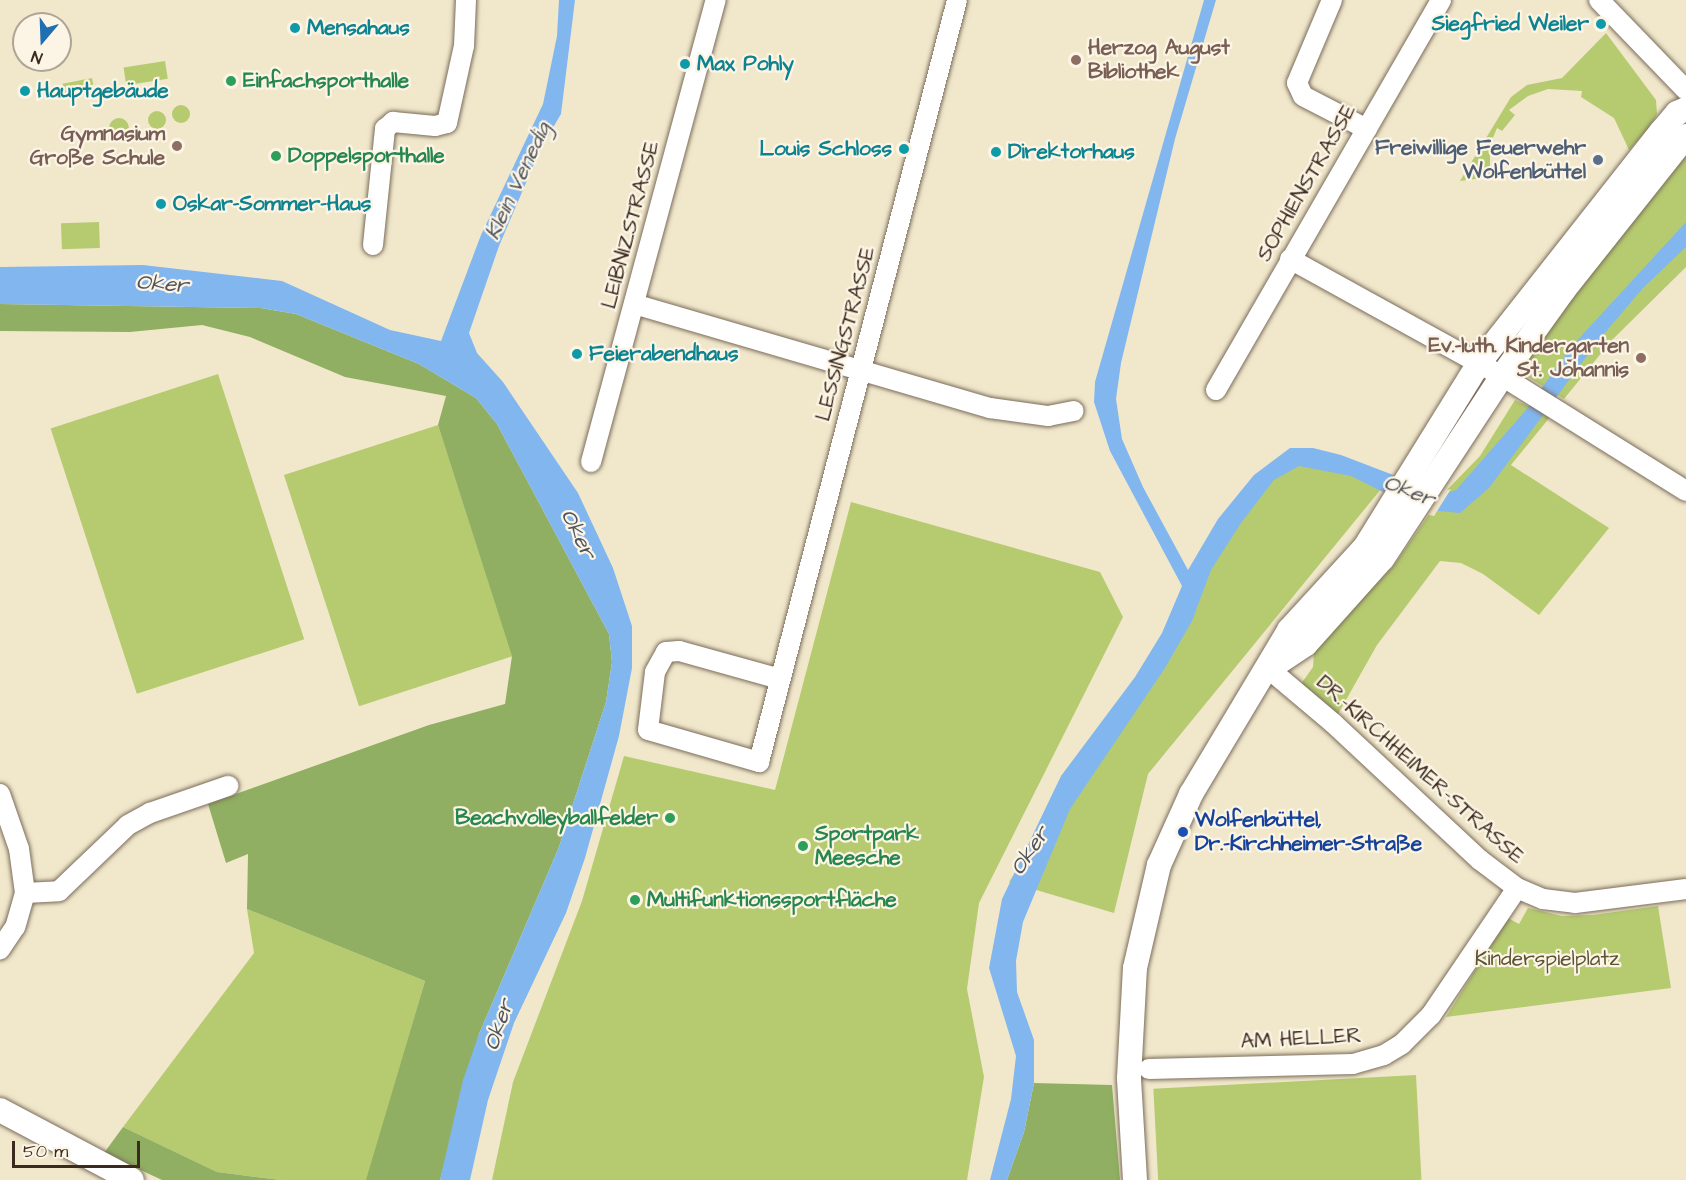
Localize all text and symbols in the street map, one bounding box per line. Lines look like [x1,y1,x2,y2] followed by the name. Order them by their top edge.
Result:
[1432,11,1589,37] place label: Siegfried Weiler
[12,12,72,72] north arrow
[307,15,410,41] place label: Mensahaus
[1594,17,1608,31] marker: Siegfried Weiler
[288,21,302,35] marker: Mensahaus
[1088,35,1230,85] place label: Herzog August Bibliothek
[28,45,45,69] text: N
[697,51,794,77] place label: Max Pohly
[1069,53,1083,67] marker: Herzog August Bibliothek
[678,57,692,71] marker: Max Pohly
[243,68,409,94] place label: Einfachsporthalle
[224,74,238,88] marker: Einfachsporthalle
[37,78,169,104] place label: Hauptgebäude
[18,84,32,98] marker: Hauptgebäude
[1252,100,1362,266] street label: SOPHIENSTRASSE
[479,118,557,244] water label: Klein Venedig
[30,121,165,171] place label: Gymnasium Große Schule
[1375,135,1586,185] place label: Freiwillige Feuerwehr Wolfenbüttel
[759,136,892,162] place label: Louis Schloss
[170,139,184,153] marker: Gymnasium Große Schule
[597,139,665,311] street label: LEIBNIZSTRASSE
[1008,139,1135,165] place label: Direktorhaus
[897,142,911,156] marker: Louis Schloss
[288,143,445,169] place label: Doppelsporthalle
[989,145,1003,159] marker: Direktorhaus
[269,149,283,163] marker: Doppelsporthalle
[1591,153,1605,167] marker: Freiwillige Feuerwehr Wolfenbüttel
[173,191,371,217] place label: Oskar-Sommer-Haus
[154,197,168,211] marker: Oskar-Sommer-Haus
[811,244,881,424] street label: LESSINGSTRASSE
[135,269,189,299] water label: Oker
[1428,333,1629,383] place label: Ev.-luth. Kindergarten St. Johannis
[589,341,738,367] place label: Feierabendhaus
[570,347,584,361] marker: Feierabendhaus
[1634,351,1648,365] marker: Ev.-luth. Kindergarten St. Johannis
[1380,469,1438,513] water label: Oker
[554,505,602,563] water label: Oker
[1311,670,1529,870] street label: DR.-KIRCHHEIMER-STRASSE
[455,805,658,831] place label: Beachvolleyballfelder
[1195,807,1422,857] place label: Wolfenbüttel, Dr.-Kirchheimer-Straße
[663,811,677,825] marker: Beachvolleyballfelder
[815,821,919,871] place label: Sportpark Meesche
[1005,822,1055,880] water label: Oker
[1176,825,1190,839] marker: Wolfenbüttel, Dr.-Kirchheimer-Straße
[796,839,810,853] marker: Sportpark Meesche
[647,887,897,913] place label: Multifunktionssportfläche
[628,893,642,907] marker: Multifunktionssportfläche
[1475,946,1619,972] park label: Kinderspielplatz
[478,996,520,1054] water label: Oker
[1240,1023,1362,1055] street label: AM HELLER
[15,1129,142,1167] scale bar
[23,1139,68,1164] text: 50 m

